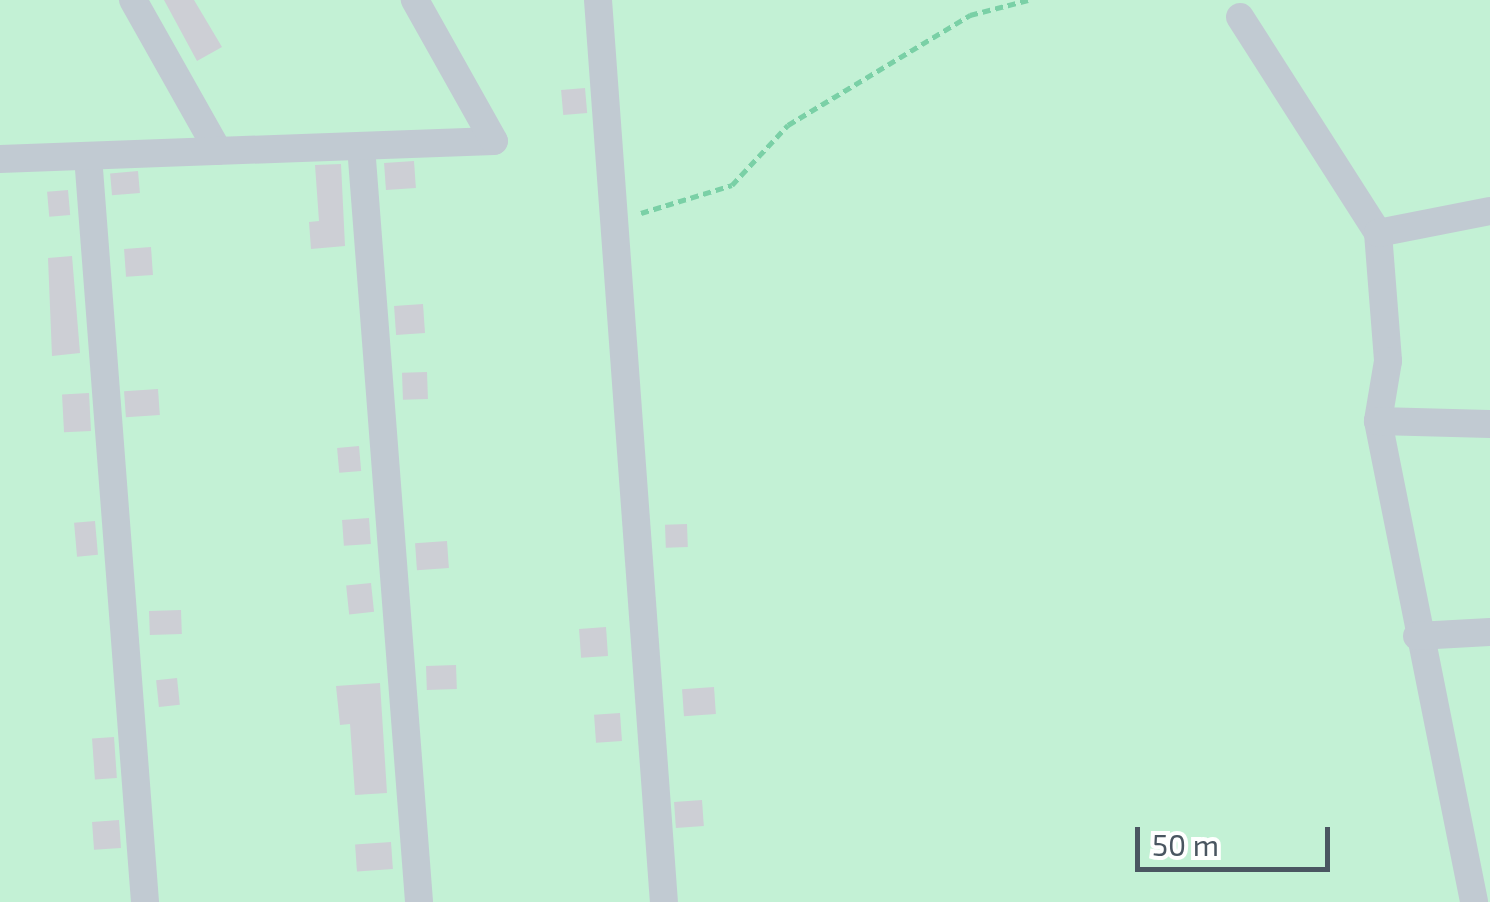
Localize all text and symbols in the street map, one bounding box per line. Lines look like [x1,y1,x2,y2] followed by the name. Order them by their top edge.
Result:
[1140,807,1335,869] scale bar
[1152,826,1219,862] text: 50 m

